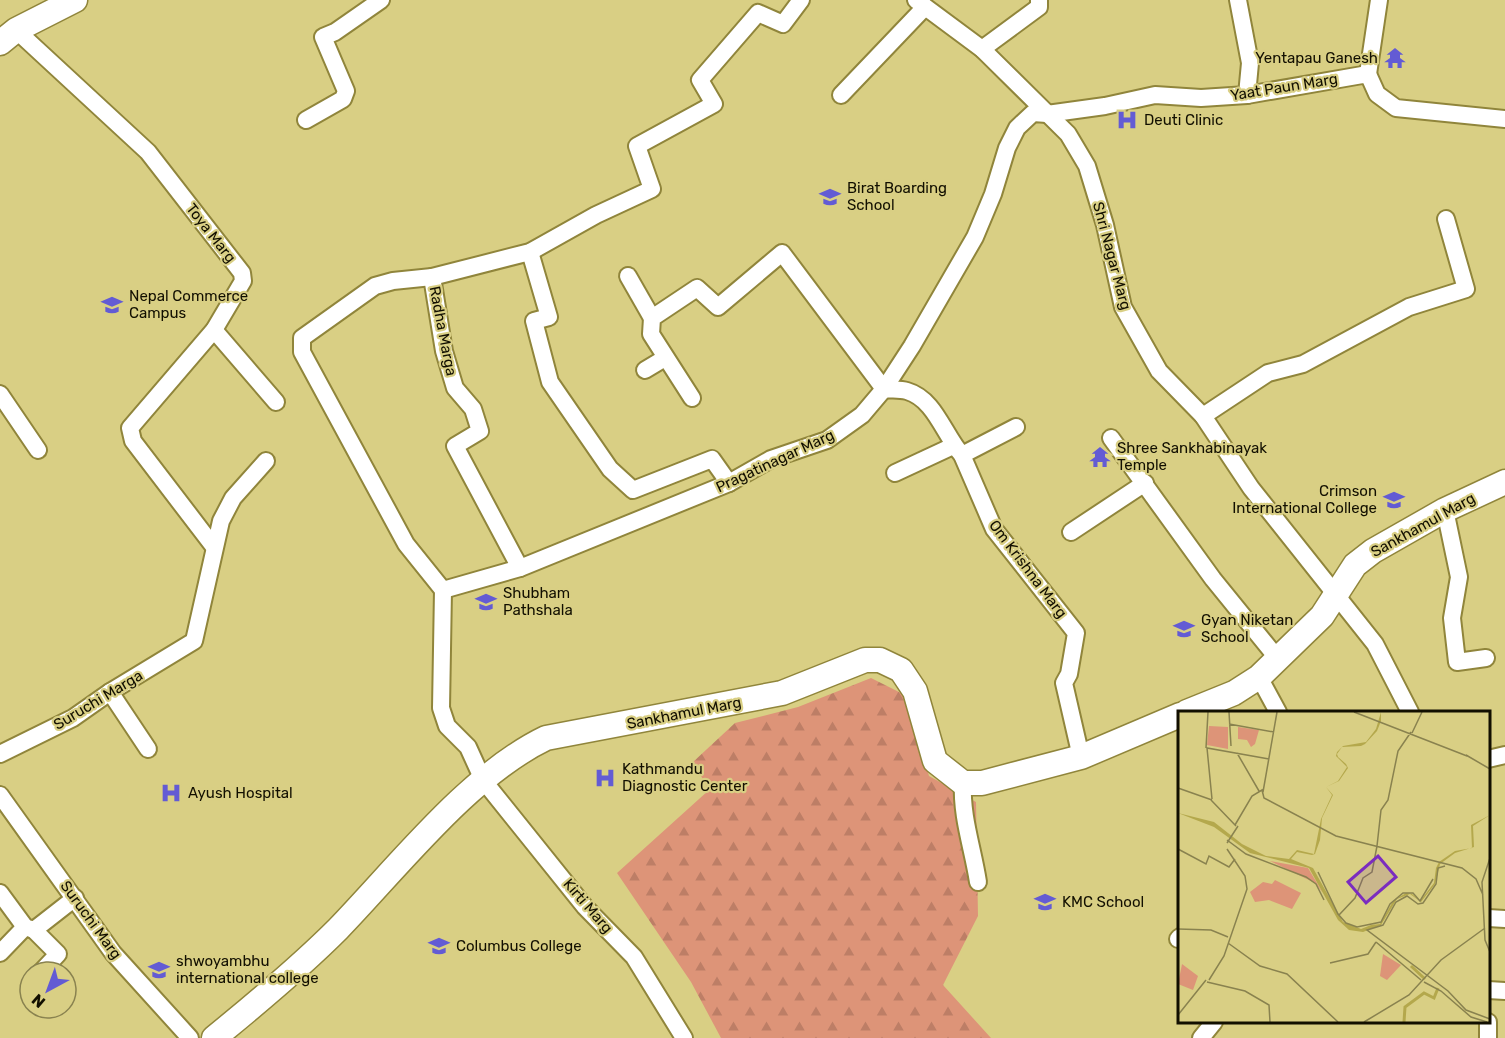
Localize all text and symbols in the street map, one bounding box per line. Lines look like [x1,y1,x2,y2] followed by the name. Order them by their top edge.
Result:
[1383,46,1407,70] temple icon: Yentapau Ganesh
[1255,49,1378,67] place label: Yentapau Ganesh
[1229,70,1339,104] street label: Yaat Paun Marg
[1115,108,1139,132] hospital icon: Deuti Clinic
[1144,111,1223,129] place label: Deuti Clinic
[847,179,947,214] place label: Birat Boarding School
[818,185,842,209] school or university icon: Birat Boarding School
[182,200,240,266] street label: Toya Marg
[1089,200,1135,312] street label: Shri Nagar Marg
[425,285,461,377] street label: Radha Marga
[129,287,248,322] place label: Nepal Commerce Campus
[100,293,124,317] school or university icon: Nepal Commerce Campus
[713,426,837,496] street label: Pragatinagar Marg
[1117,439,1267,474] place label: Shree Sankhabinayak Temple
[1088,445,1112,469] temple icon: Shree Sankhabinayak Temple
[1232,482,1377,517] place label: Crimson International College
[1382,488,1406,512] school or university icon: Crimson International College
[1368,489,1478,561] street label: Sankhamul Marg
[985,516,1071,622] street label: Om Krishna Marg
[503,584,573,619] place label: Shubham Pathshala
[474,590,498,614] school or university icon: Shubham Pathshala
[1201,611,1293,646] place label: Gyan Niketan School
[1172,617,1196,641] school or university icon: Gyan Niketan School
[50,666,146,734] street label: Suruchi Marga
[625,693,743,733] street label: Sankhamul Marg
[1178,711,1490,1023] inset map
[622,760,748,795] place label: Kathmandu Diagnostic Center
[593,766,617,790] hospital icon: Kathmandu Diagnostic Center
[159,781,183,805] hospital icon: Ayush Hospital
[188,784,293,802] place label: Ayush Hospital
[559,875,617,937] street label: Kirti Marg
[57,877,125,963] street label: Suruchi Marg
[1033,890,1057,914] school or university icon: KMC School
[1062,893,1144,911] place label: KMC School
[427,934,451,958] school or university icon: Columbus College
[456,937,582,955] place label: Columbus College
[176,952,319,987] place label: shwoyambhu international college
[147,958,171,982] school or university icon: shwoyambhu international college
[18,960,78,1020] north arrow
[28,990,49,1012] text: N

